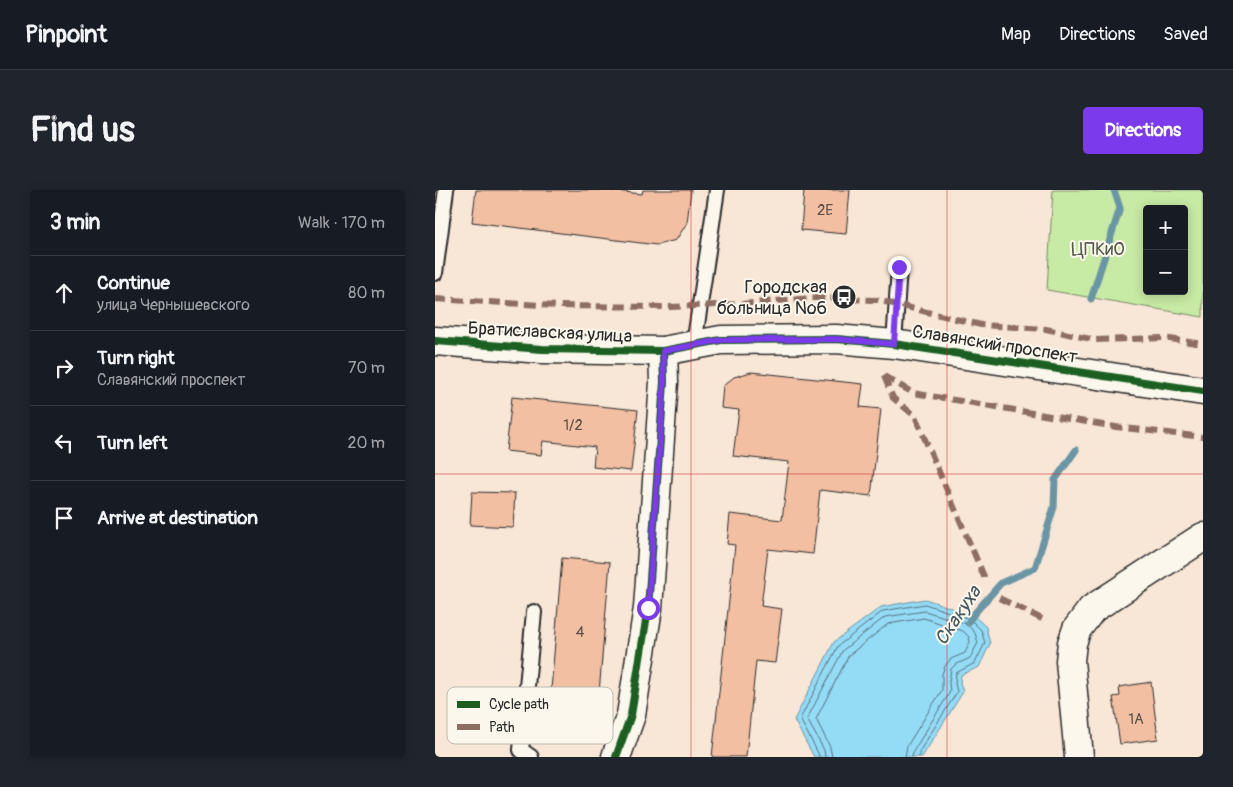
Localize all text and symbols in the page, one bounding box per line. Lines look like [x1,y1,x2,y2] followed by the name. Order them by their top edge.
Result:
[25,20,107,49] text: Pinpoint
[1001,23,1031,46] text: Map
[1059,23,1135,46] text: Directions
[1163,23,1208,46] text: Saved
[1083,107,1203,154] button: Directions
[30,108,135,152] text: Find us
[817,201,833,220] house number: 2Е
[1143,205,1188,295] map controls
[1143,205,1188,250] button: +
[50,209,100,236] text: 3 min
[298,213,385,233] text: Walk · 170 m
[1071,238,1125,261] park label: ЦПКиО
[1143,250,1188,295] button: −
[888,256,911,279] route end
[97,271,170,295] text: Continue
[716,276,827,320] place label: Городская больница №6
[50,279,78,307] icon: ahead
[348,283,385,303] text: 80 m
[831,284,857,310] bus stop icon: Городская больница №6
[97,295,250,315] text: улица Чернышевского
[467,317,633,348] street label: Братиславская улица
[911,320,1079,369] street label: Славянский проспект
[97,346,175,370] text: Turn right
[50,354,78,382] icon: right
[348,358,385,378] text: 70 m
[97,370,245,390] text: Славянский проспект
[563,416,583,435] house number: 1/2
[50,429,78,457] icon: left
[97,431,167,455] text: Turn left
[347,433,385,453] text: 20 m
[50,504,78,532] icon: arrive
[97,506,258,530] text: Arrive at destination
[929,580,987,650] water label: Скакуха
[637,597,660,620] route start
[576,623,585,642] house number: 4
[447,687,613,744] legend
[489,696,549,713] text: Cycle path
[1128,710,1144,729] house number: 1А
[489,719,514,736] text: Path

